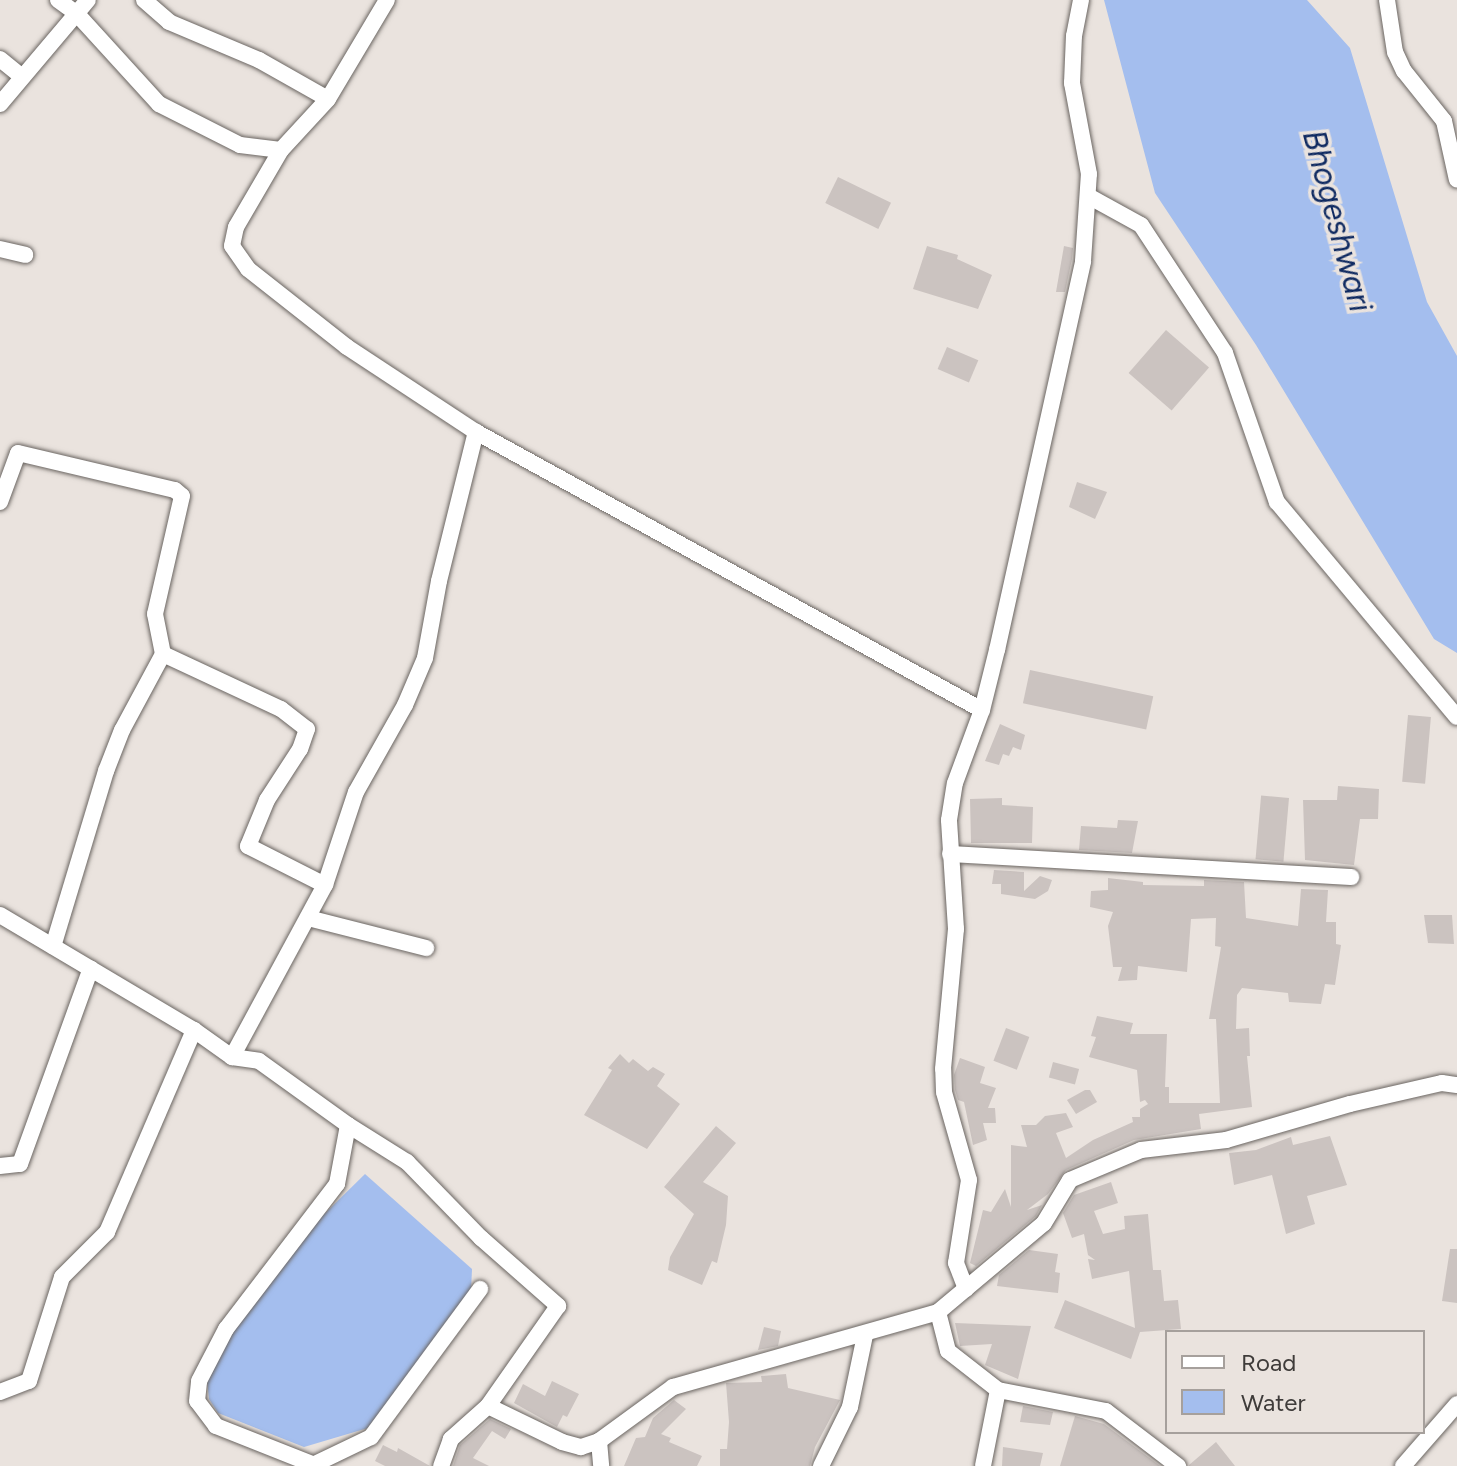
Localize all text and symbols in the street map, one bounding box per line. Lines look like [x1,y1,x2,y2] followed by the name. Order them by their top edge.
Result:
[1294,126,1380,316] water label: Bhogeshwari
[1165,1330,1425,1434] legend
[1241,1348,1296,1377] text: Road
[1241,1388,1306,1417] text: Water

